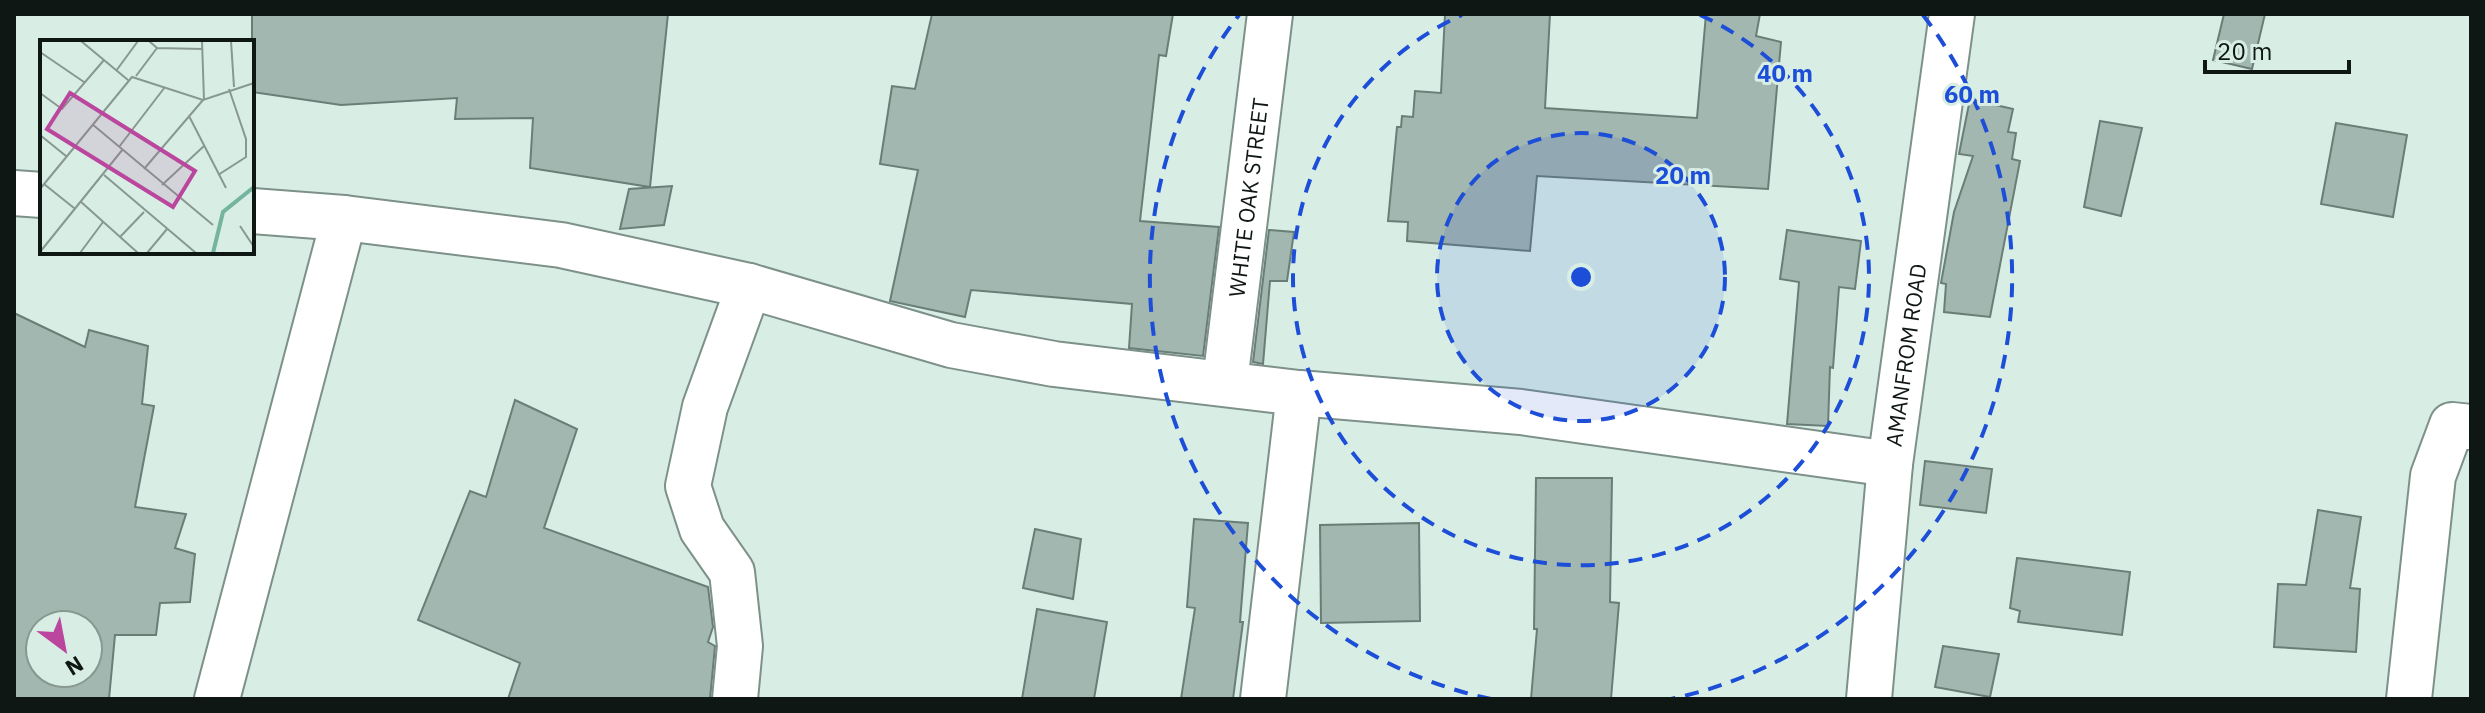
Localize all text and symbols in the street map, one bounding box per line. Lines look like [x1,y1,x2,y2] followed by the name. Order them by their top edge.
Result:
[2205,24,2349,74] scale bar
[2217,35,2272,67] text: 20 m
[40,40,254,254] inset map
[1757,57,1813,89] text: 40 m
[1944,78,2000,110] text: 60 m
[1221,96,1274,299] street label: WHITE OAK STREET
[1655,159,1711,191] text: 20 m
[1878,262,1932,448] street label: AMANFROM ROAD
[1567,263,1595,291] centre of rings
[24,609,104,689] north arrow
[60,650,89,683] text: N

